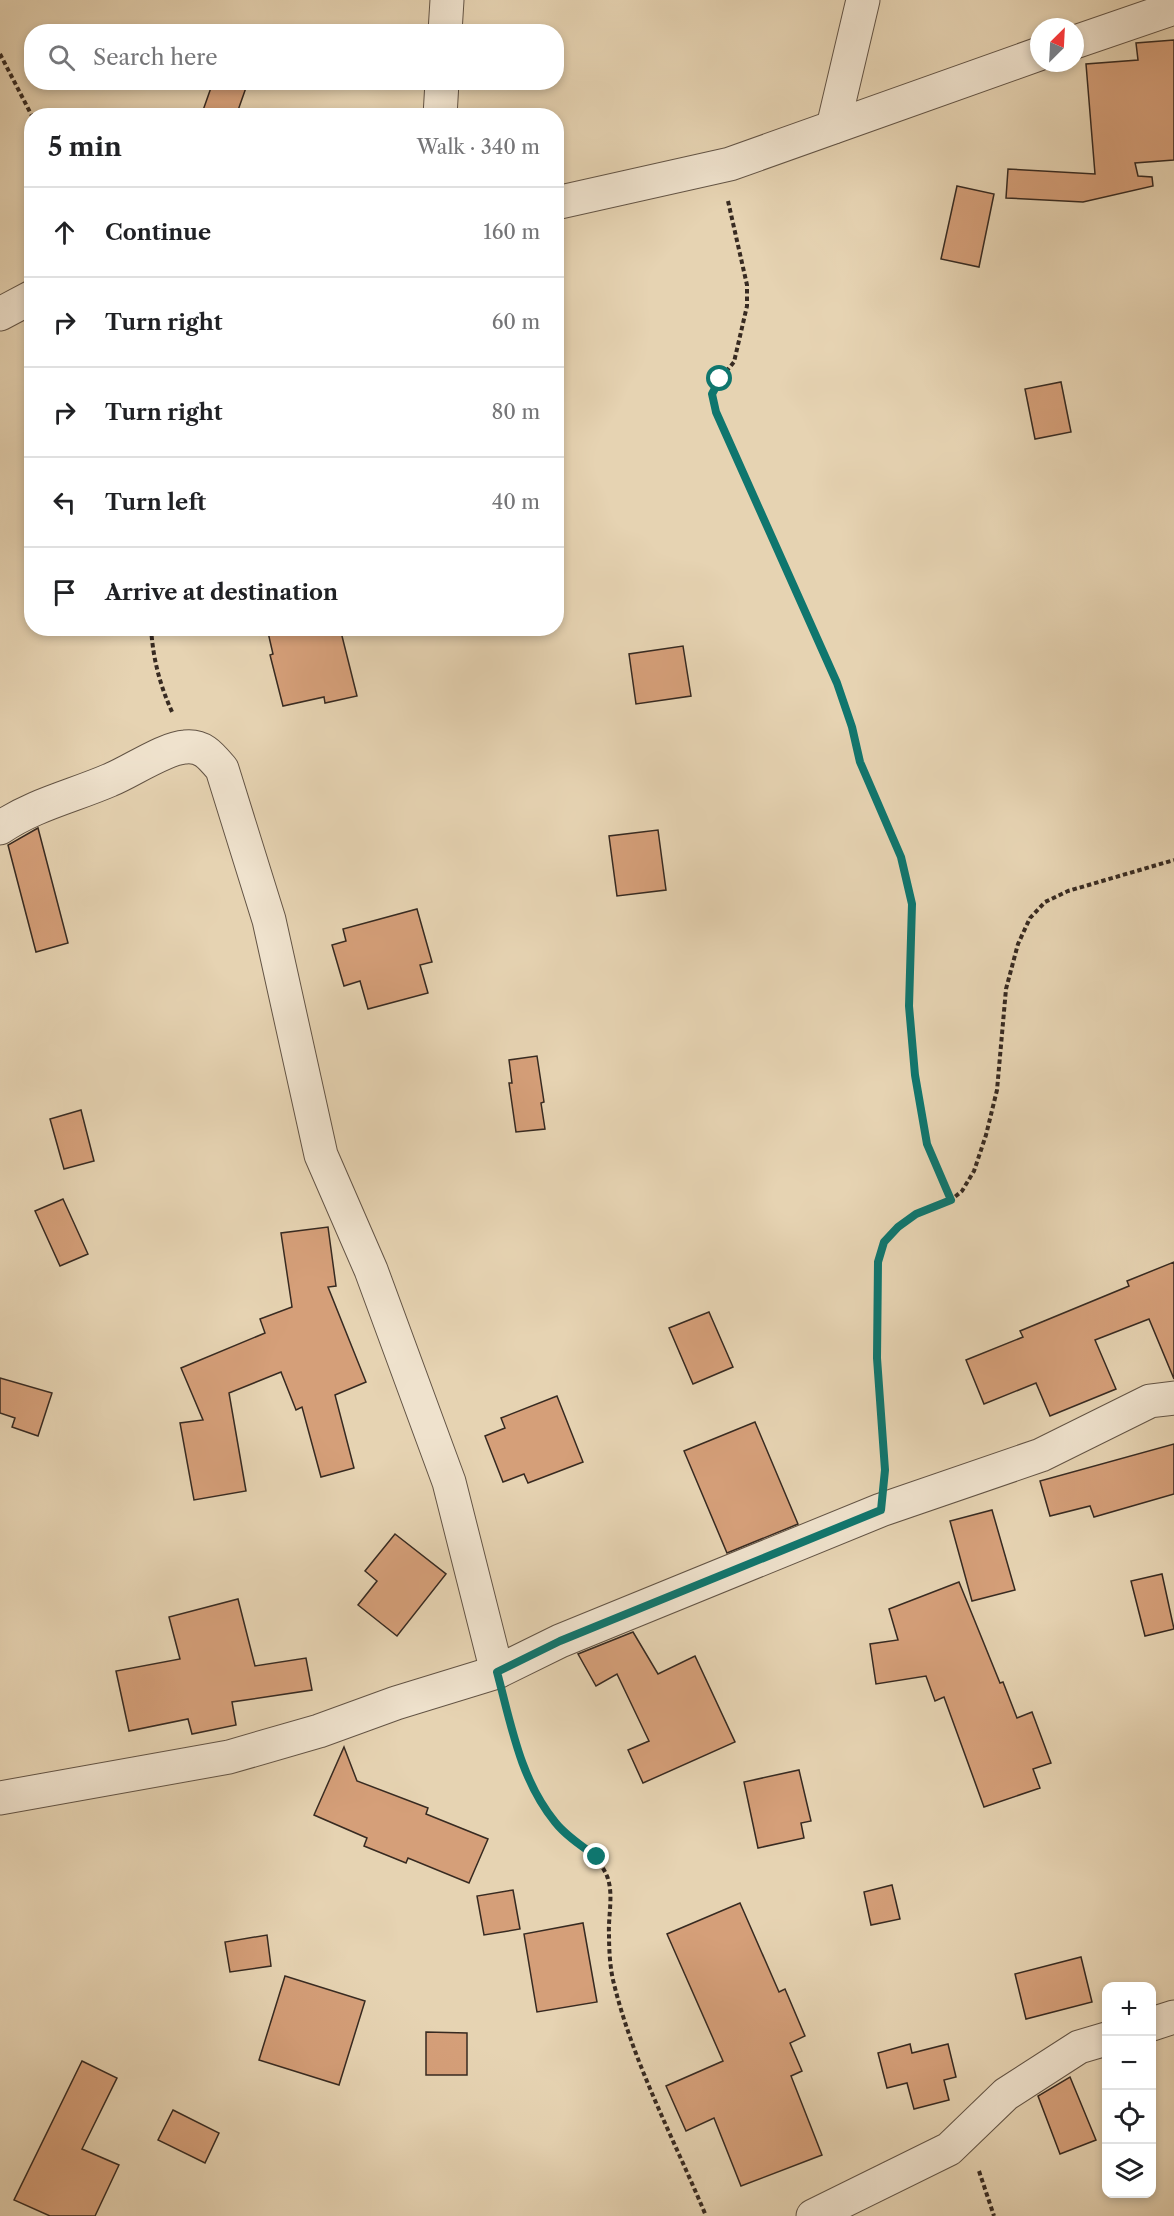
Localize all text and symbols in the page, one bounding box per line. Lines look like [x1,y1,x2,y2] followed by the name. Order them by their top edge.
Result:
[1030,18,1084,72] north arrow
[24,24,564,90] search box
[45,41,78,74] icon: search
[93,44,218,71] text: Search here
[48,131,122,163] text: 5 min
[417,135,540,159] text: Walk · 340 m
[48,216,81,249] icon: ahead
[105,219,211,246] text: Continue
[483,220,540,244] text: 160 m
[48,306,81,339] icon: right
[105,309,223,336] text: Turn right
[492,310,540,334] text: 60 m
[706,365,732,391] route start
[48,396,81,429] icon: right
[105,399,223,426] text: Turn right
[492,400,540,424] text: 80 m
[48,486,81,519] icon: left
[105,489,206,516] text: Turn left
[492,490,540,514] text: 40 m
[48,576,81,609] icon: arrive
[105,579,338,606] text: Arrive at destination
[583,1843,609,1869] route end
[1102,1982,1156,2198] map controls
[1102,1982,1156,2036] button: +
[1102,2036,1156,2090] button: −
[1102,2090,1156,2144] button: locate
[1102,2144,1156,2198] button: layers

